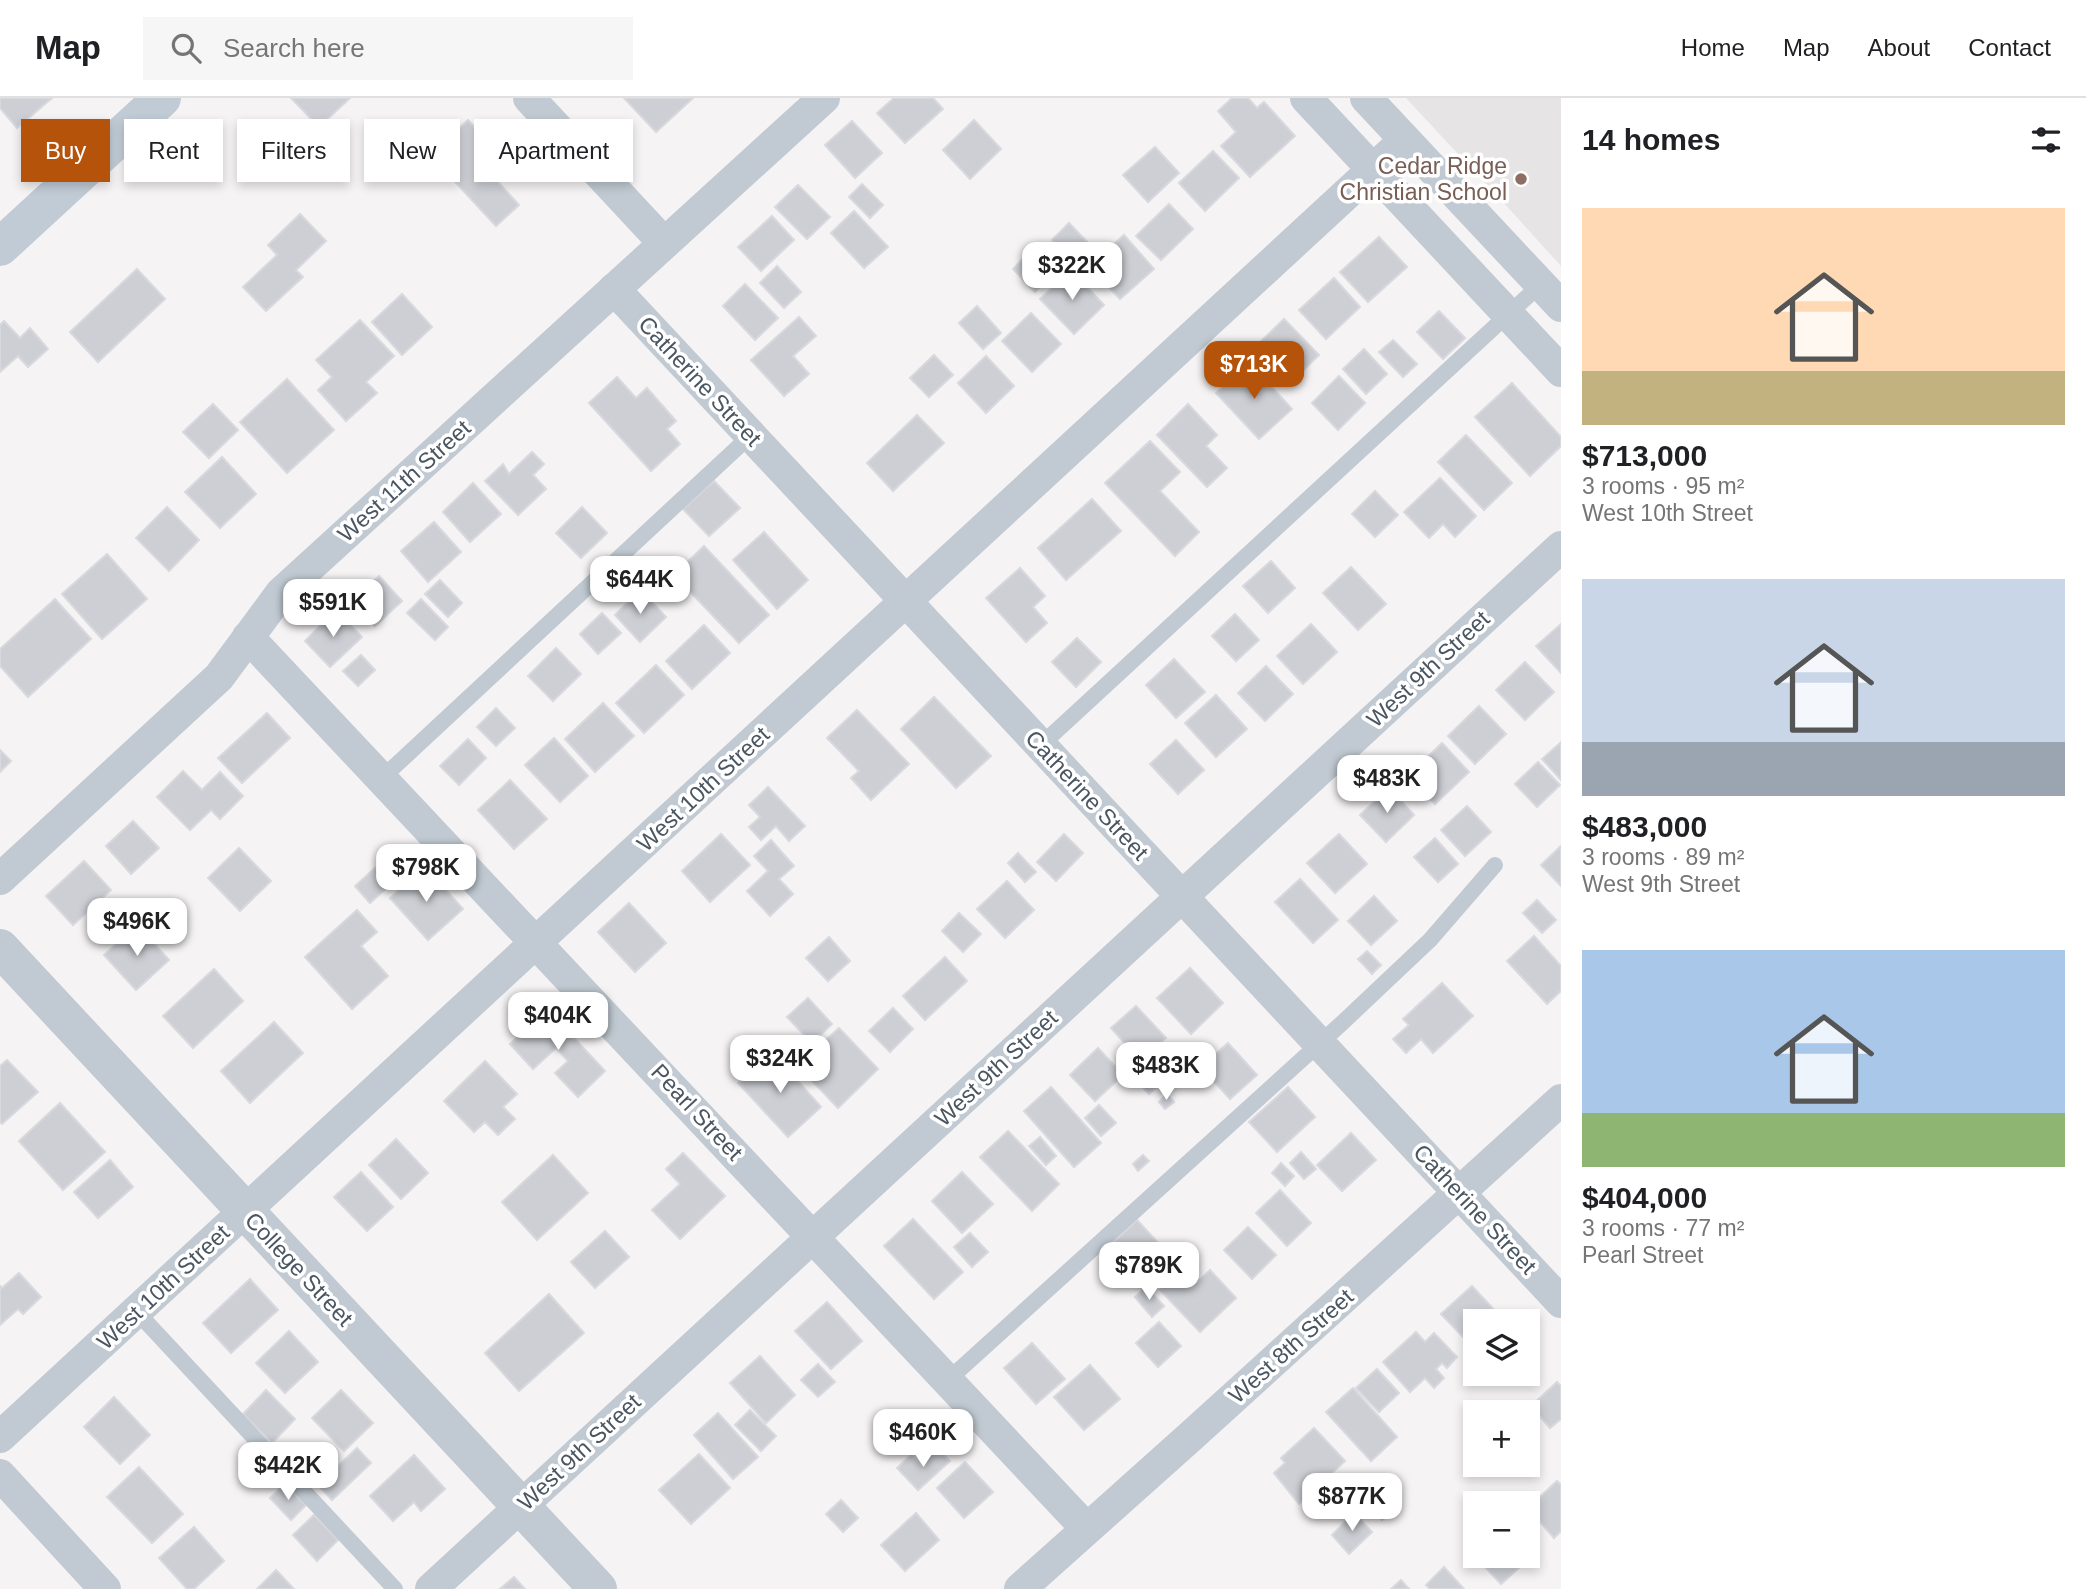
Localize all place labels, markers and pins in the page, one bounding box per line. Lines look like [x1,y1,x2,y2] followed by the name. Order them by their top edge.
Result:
[1340,153,1507,205] place label: Cedar Ridge Christian School
[1513,171,1529,187] marker: Cedar Ridge Christian School
[1023,242,1121,302] pin: $322K
[1205,342,1303,401] pin: $713K
[591,556,689,616] pin: $644K
[284,580,382,639] pin: $591K
[1338,756,1436,815] pin: $483K
[377,844,475,904] pin: $798K
[88,898,186,958] pin: $496K
[509,992,607,1052] pin: $404K
[731,1035,829,1095] pin: $324K
[1117,1042,1215,1102] pin: $483K
[1100,1242,1198,1302] pin: $789K
[874,1410,972,1469] pin: $460K
[239,1442,337,1502] pin: $442K
[1303,1474,1401,1533] pin: $877K

